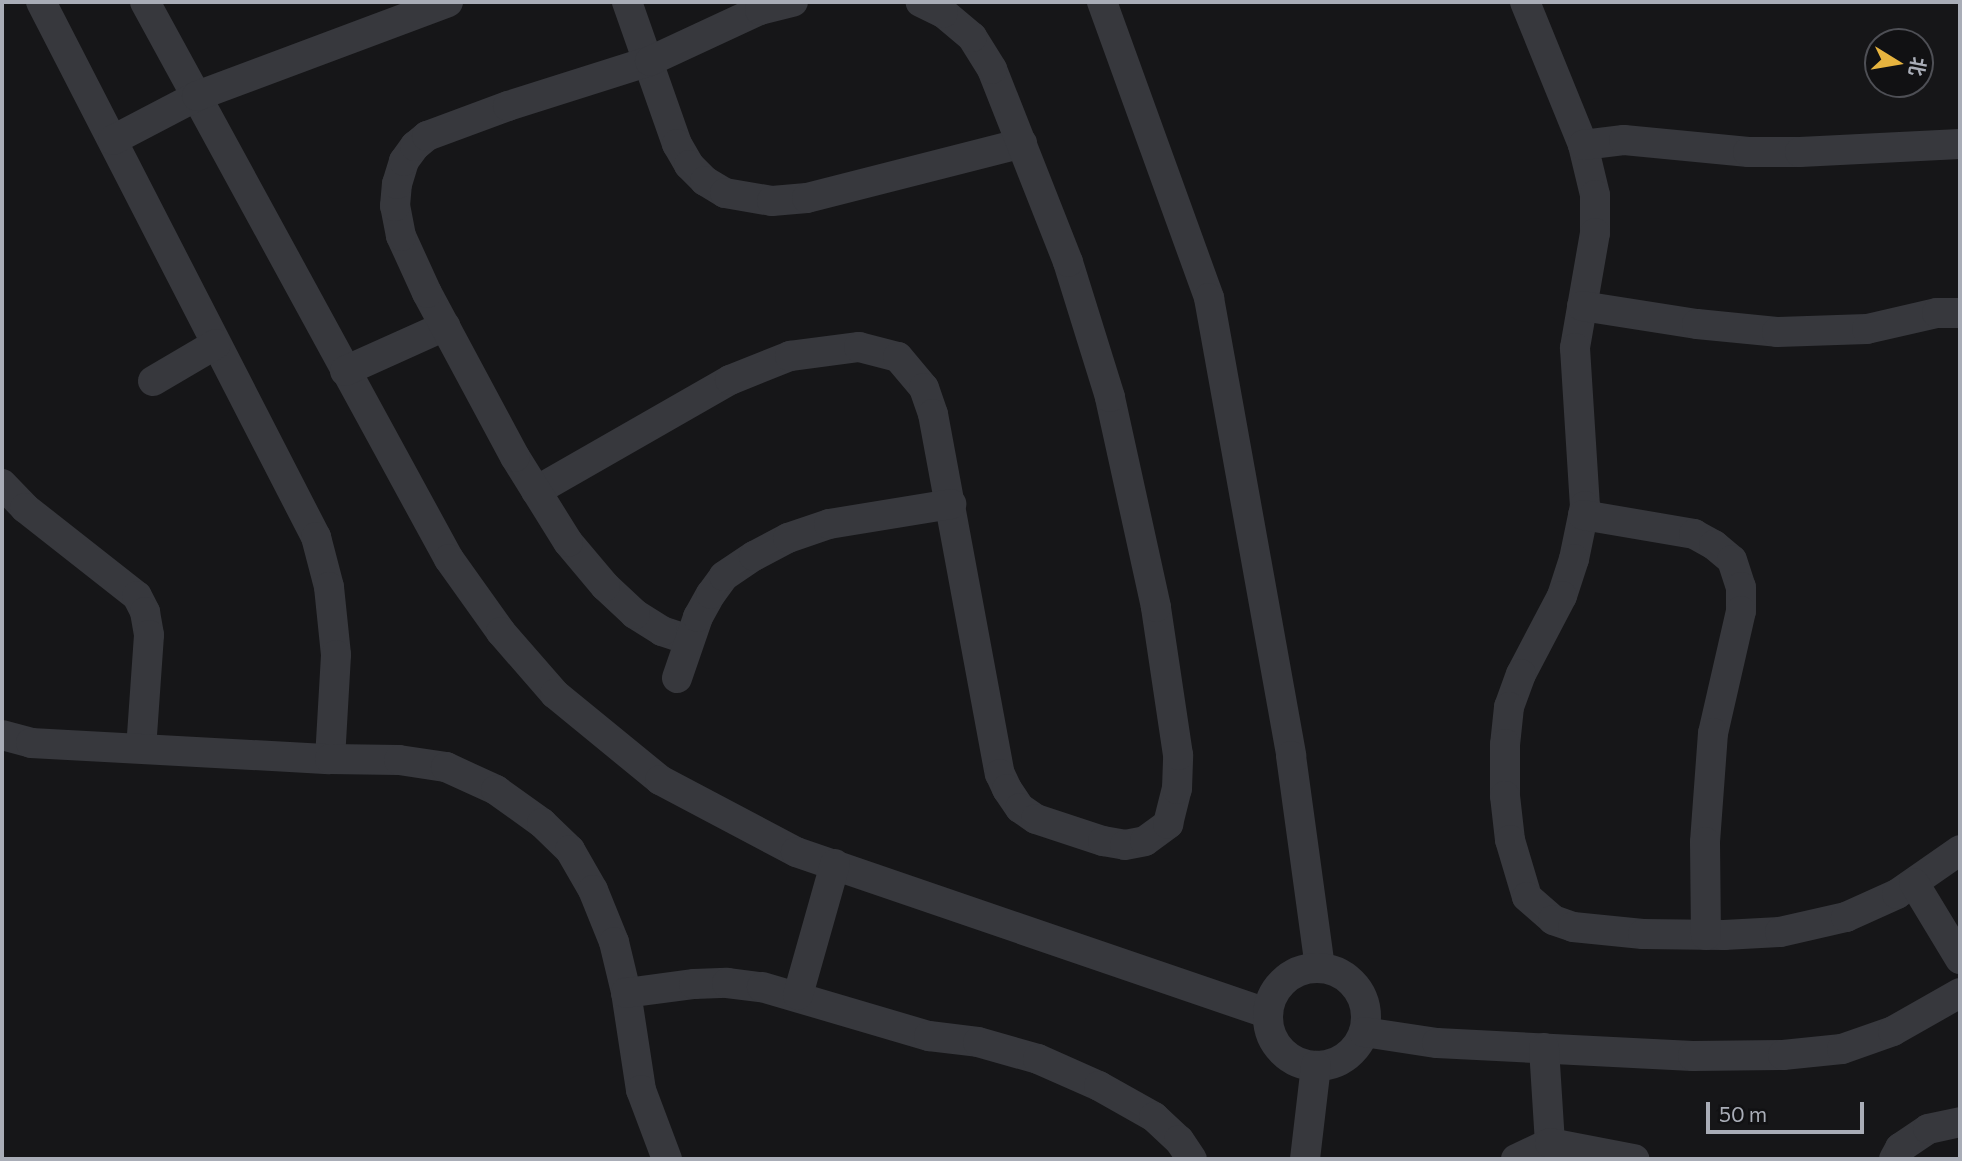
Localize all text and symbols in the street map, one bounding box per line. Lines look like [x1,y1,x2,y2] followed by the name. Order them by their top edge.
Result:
[1864,28,1934,98] north arrow
[1905,55,1931,78] text: 北
[1710,1088,1868,1132] scale bar
[1719,1101,1767,1126] text: 50 m

